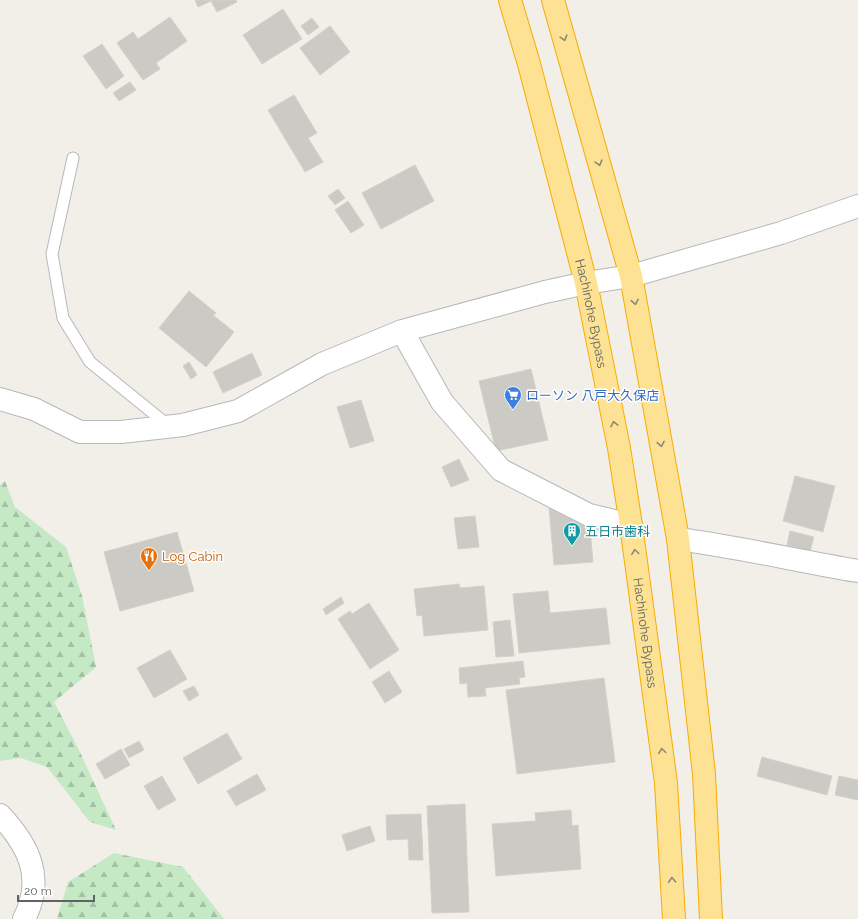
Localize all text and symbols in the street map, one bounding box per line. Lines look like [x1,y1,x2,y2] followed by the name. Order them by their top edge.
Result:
[559,34,568,41] one-way arrow
[594,159,603,166] one-way arrow
[573,257,610,369] street label: Hachinohe Bypass
[631,299,639,305] one-way arrow
[503,385,523,410] supermarket icon: ローソン 八戸大久保店
[526,388,659,403] place label: ローソン 八戸大久保店
[611,421,619,427] one-way arrow
[656,440,665,447] one-way arrow
[562,521,582,546] building icon: 五日市歯科
[585,524,650,539] place label: 五日市歯科
[139,546,159,571] restaurant icon: Log Cabin
[162,549,223,564] place label: Log Cabin
[631,549,640,555] one-way arrow
[631,577,661,689] street label: Hachinohe Bypass
[658,747,667,754] one-way arrow
[18,877,94,903] scale bar
[667,877,676,883] one-way arrow
[24,884,52,898] text: 20 m

